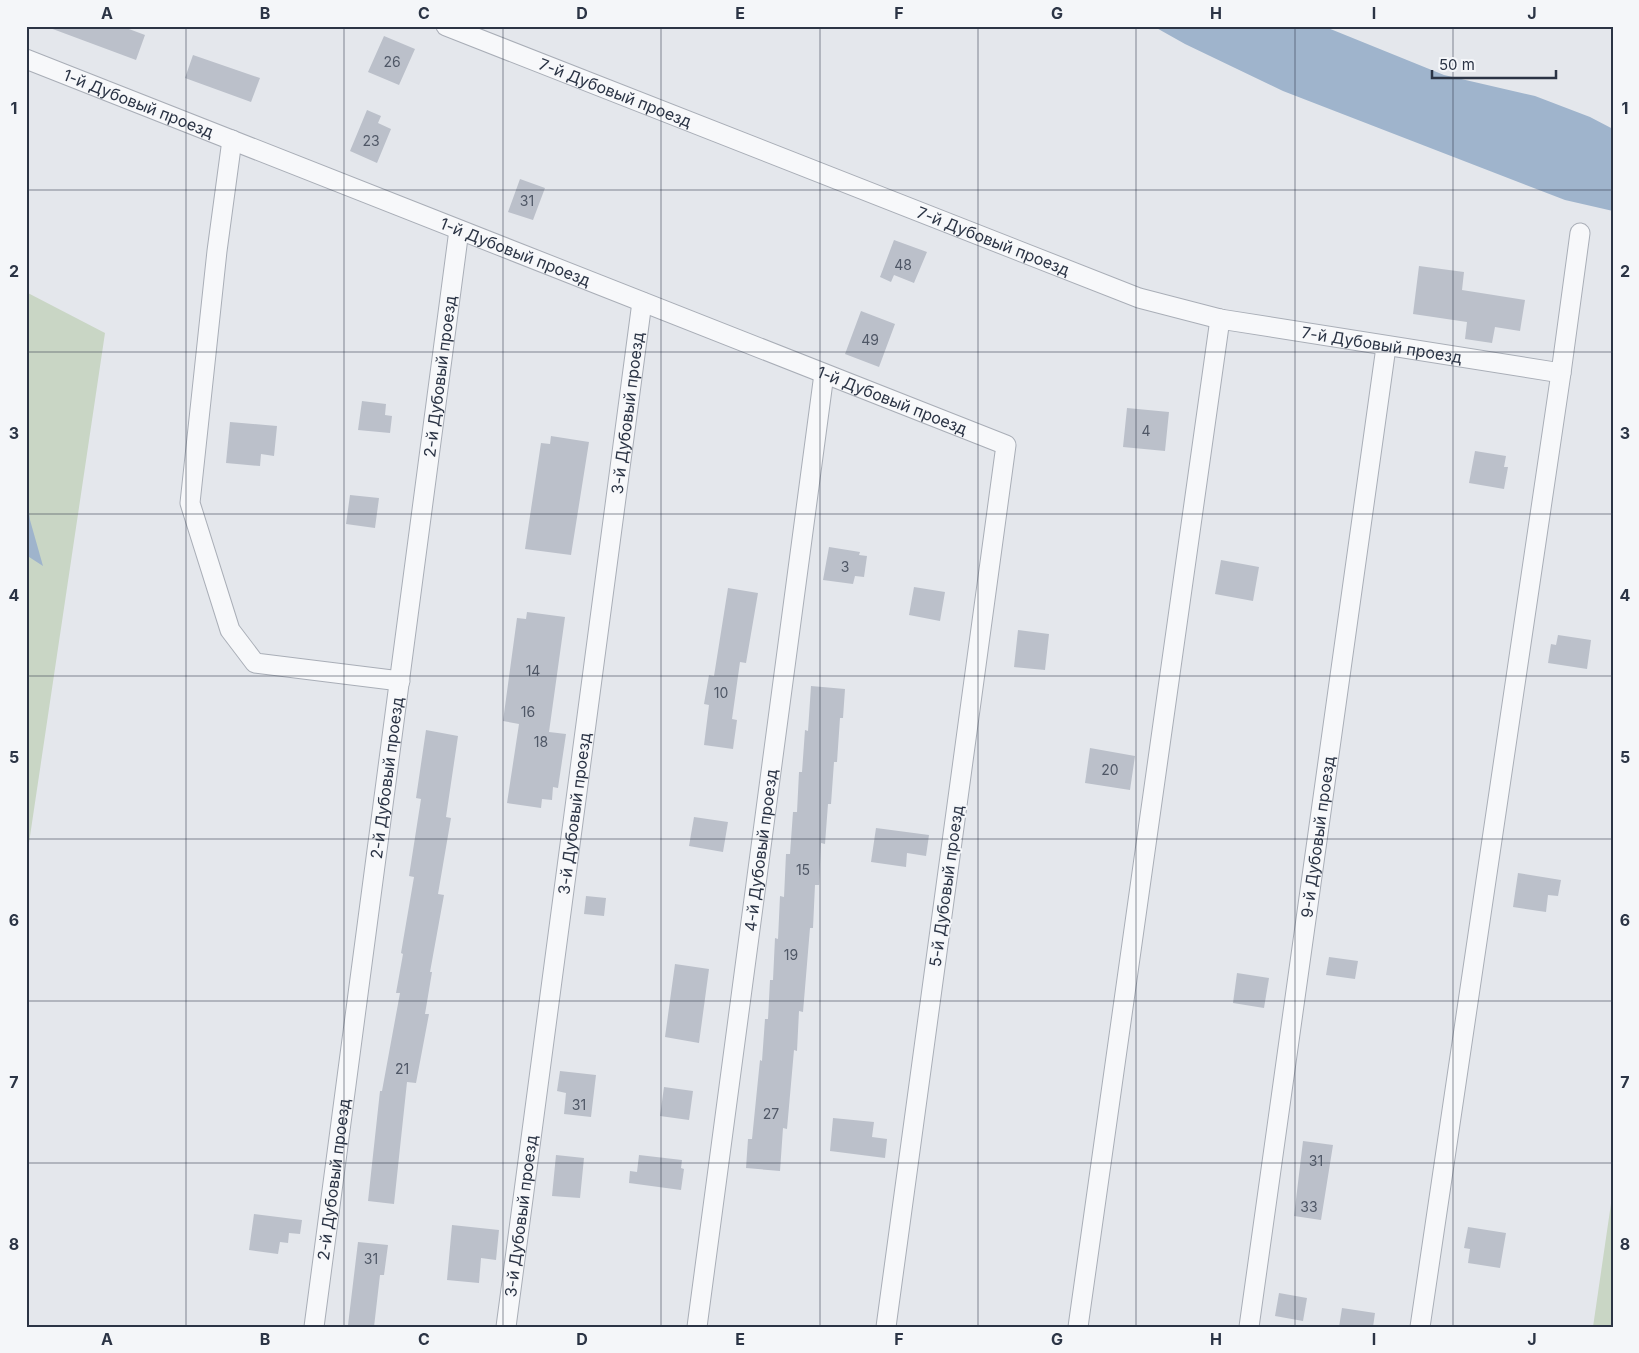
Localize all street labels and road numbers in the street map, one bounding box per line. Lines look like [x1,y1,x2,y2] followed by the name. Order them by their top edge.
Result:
[536,54,695,131] street label: 7-й Дубовый проезд
[61,65,217,142] street label: 1-й Дубовый проезд
[914,202,1073,280] street label: 7-й Дубовый проезд
[437,213,593,290] street label: 1-й Дубовый проезд
[419,294,460,458] street label: 2-й Дубовый проезд
[1300,322,1464,367] street label: 7-й Дубовый проезд
[607,331,648,495] street label: 3-й Дубовый проезд
[814,362,970,439] street label: 1-й Дубовый проезд
[366,696,407,860] street label: 2-й Дубовый проезд
[553,731,595,896] street label: 3-й Дубовый проезд
[1296,755,1339,919] street label: 9-й Дубовый проезд
[740,768,781,933] street label: 4-й Дубовый проезд
[925,804,967,968] street label: 5-й Дубовый проезд
[313,1097,354,1261] street label: 2-й Дубовый проезд
[500,1134,541,1298] street label: 3-й Дубовый проезд

